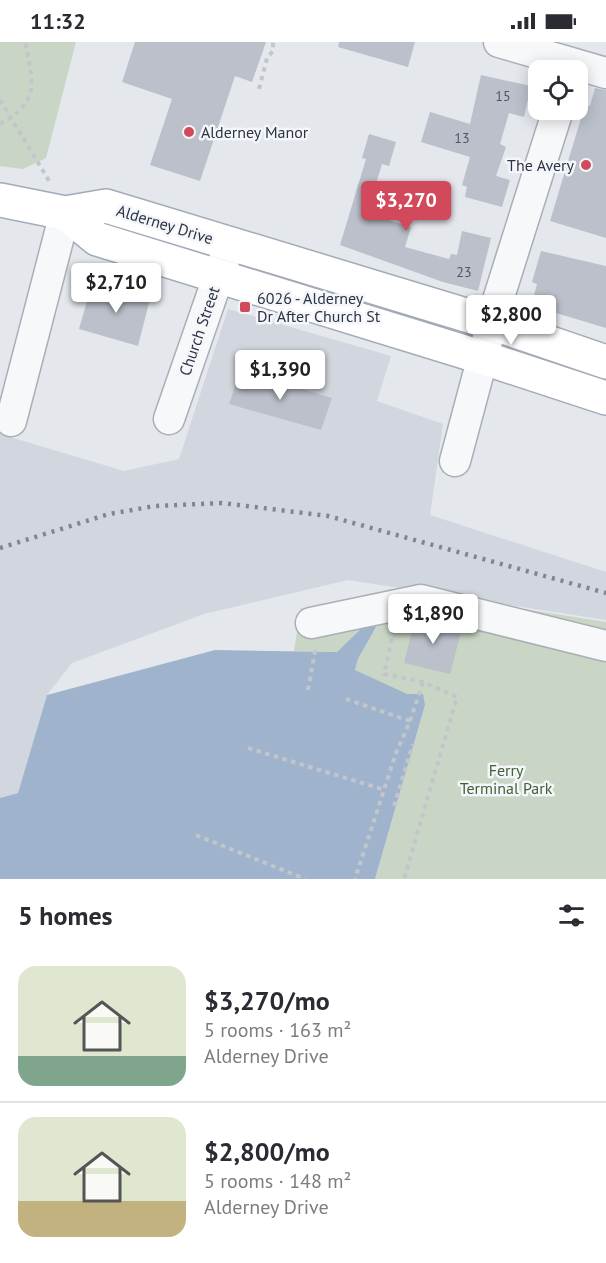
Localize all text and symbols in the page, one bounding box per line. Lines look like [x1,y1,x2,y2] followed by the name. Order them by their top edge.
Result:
[30,7,86,35] text: 11:32
[528,60,588,120] map controls
[528,60,588,120] button: locate
[495,87,511,105] house number: 15
[201,122,309,142] place label: Alderney Manor
[182,125,196,139] marker: Alderney Manor
[454,129,470,147] house number: 13
[507,155,575,175] place label: The Avery
[579,158,593,172] marker: The Avery
[357,181,455,232] pin: $3,270
[375,187,437,213] text: $3,270
[114,200,216,248] street label: Alderney Drive
[67,263,165,314] pin: $2,710
[456,263,472,281] house number: 23
[85,269,147,295] text: $2,710
[174,283,224,378] street label: Church Street
[257,288,381,326] place label: 6026 - Alderney Dr After Church St
[462,295,560,346] pin: $2,800
[238,300,252,314] marker: 6026 - Alderney Dr After Church St
[480,301,542,327] text: $2,800
[231,350,329,401] pin: $1,390
[249,356,311,382] text: $1,390
[384,594,482,645] pin: $1,890
[402,600,464,626] text: $1,890
[460,760,553,798] park label: Ferry Terminal Park
[18,899,113,932] text: 5 homes
[555,899,588,932] icon: filters
[204,984,330,1017] text: $3,270/mo
[66,990,138,1062] icon: home
[204,1017,351,1043] text: 5 rooms · 163 m²
[204,1043,329,1069] text: Alderney Drive
[204,1135,330,1168] text: $2,800/mo
[66,1141,138,1213] icon: home
[204,1168,351,1194] text: 5 rooms · 148 m²
[204,1194,329,1220] text: Alderney Drive

